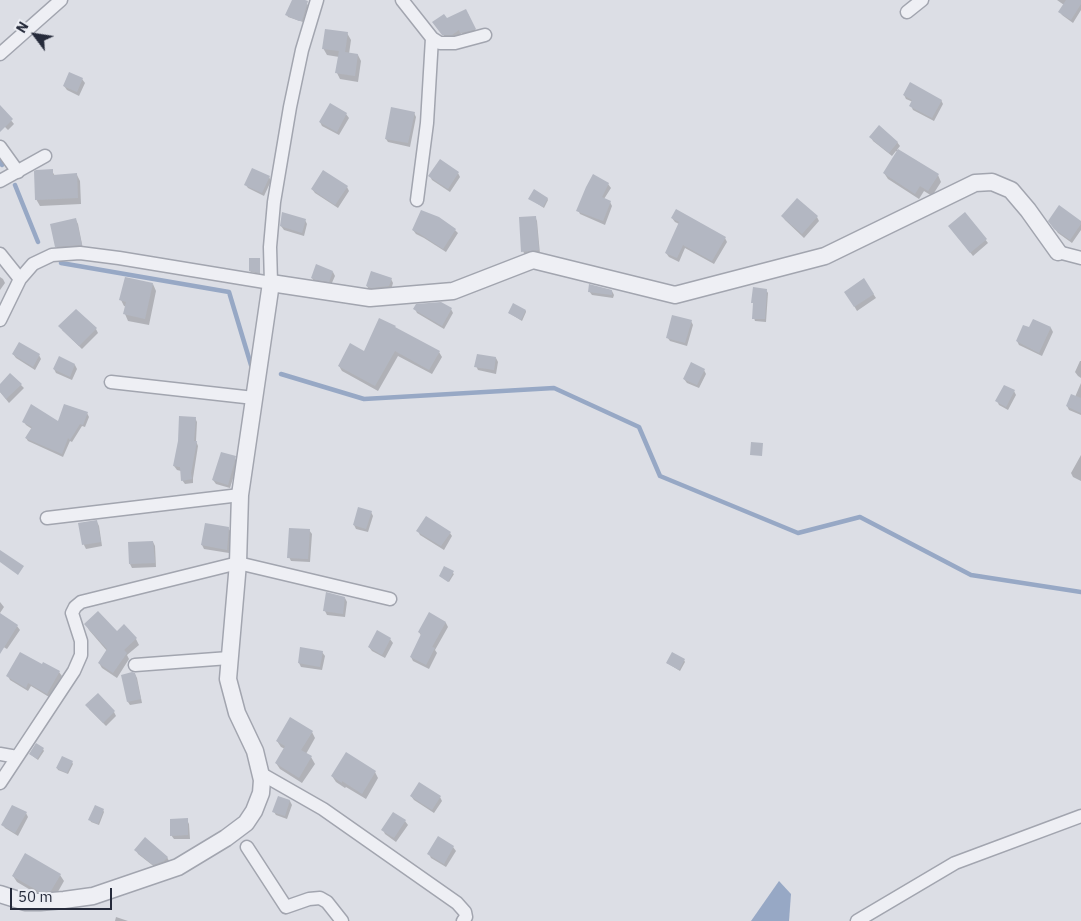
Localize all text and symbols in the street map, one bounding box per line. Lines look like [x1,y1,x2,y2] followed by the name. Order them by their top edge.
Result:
[10,10,60,60] north arrow
[12,18,32,36] text: N
[12,878,115,910] scale bar
[18,887,53,906] text: 50 m

